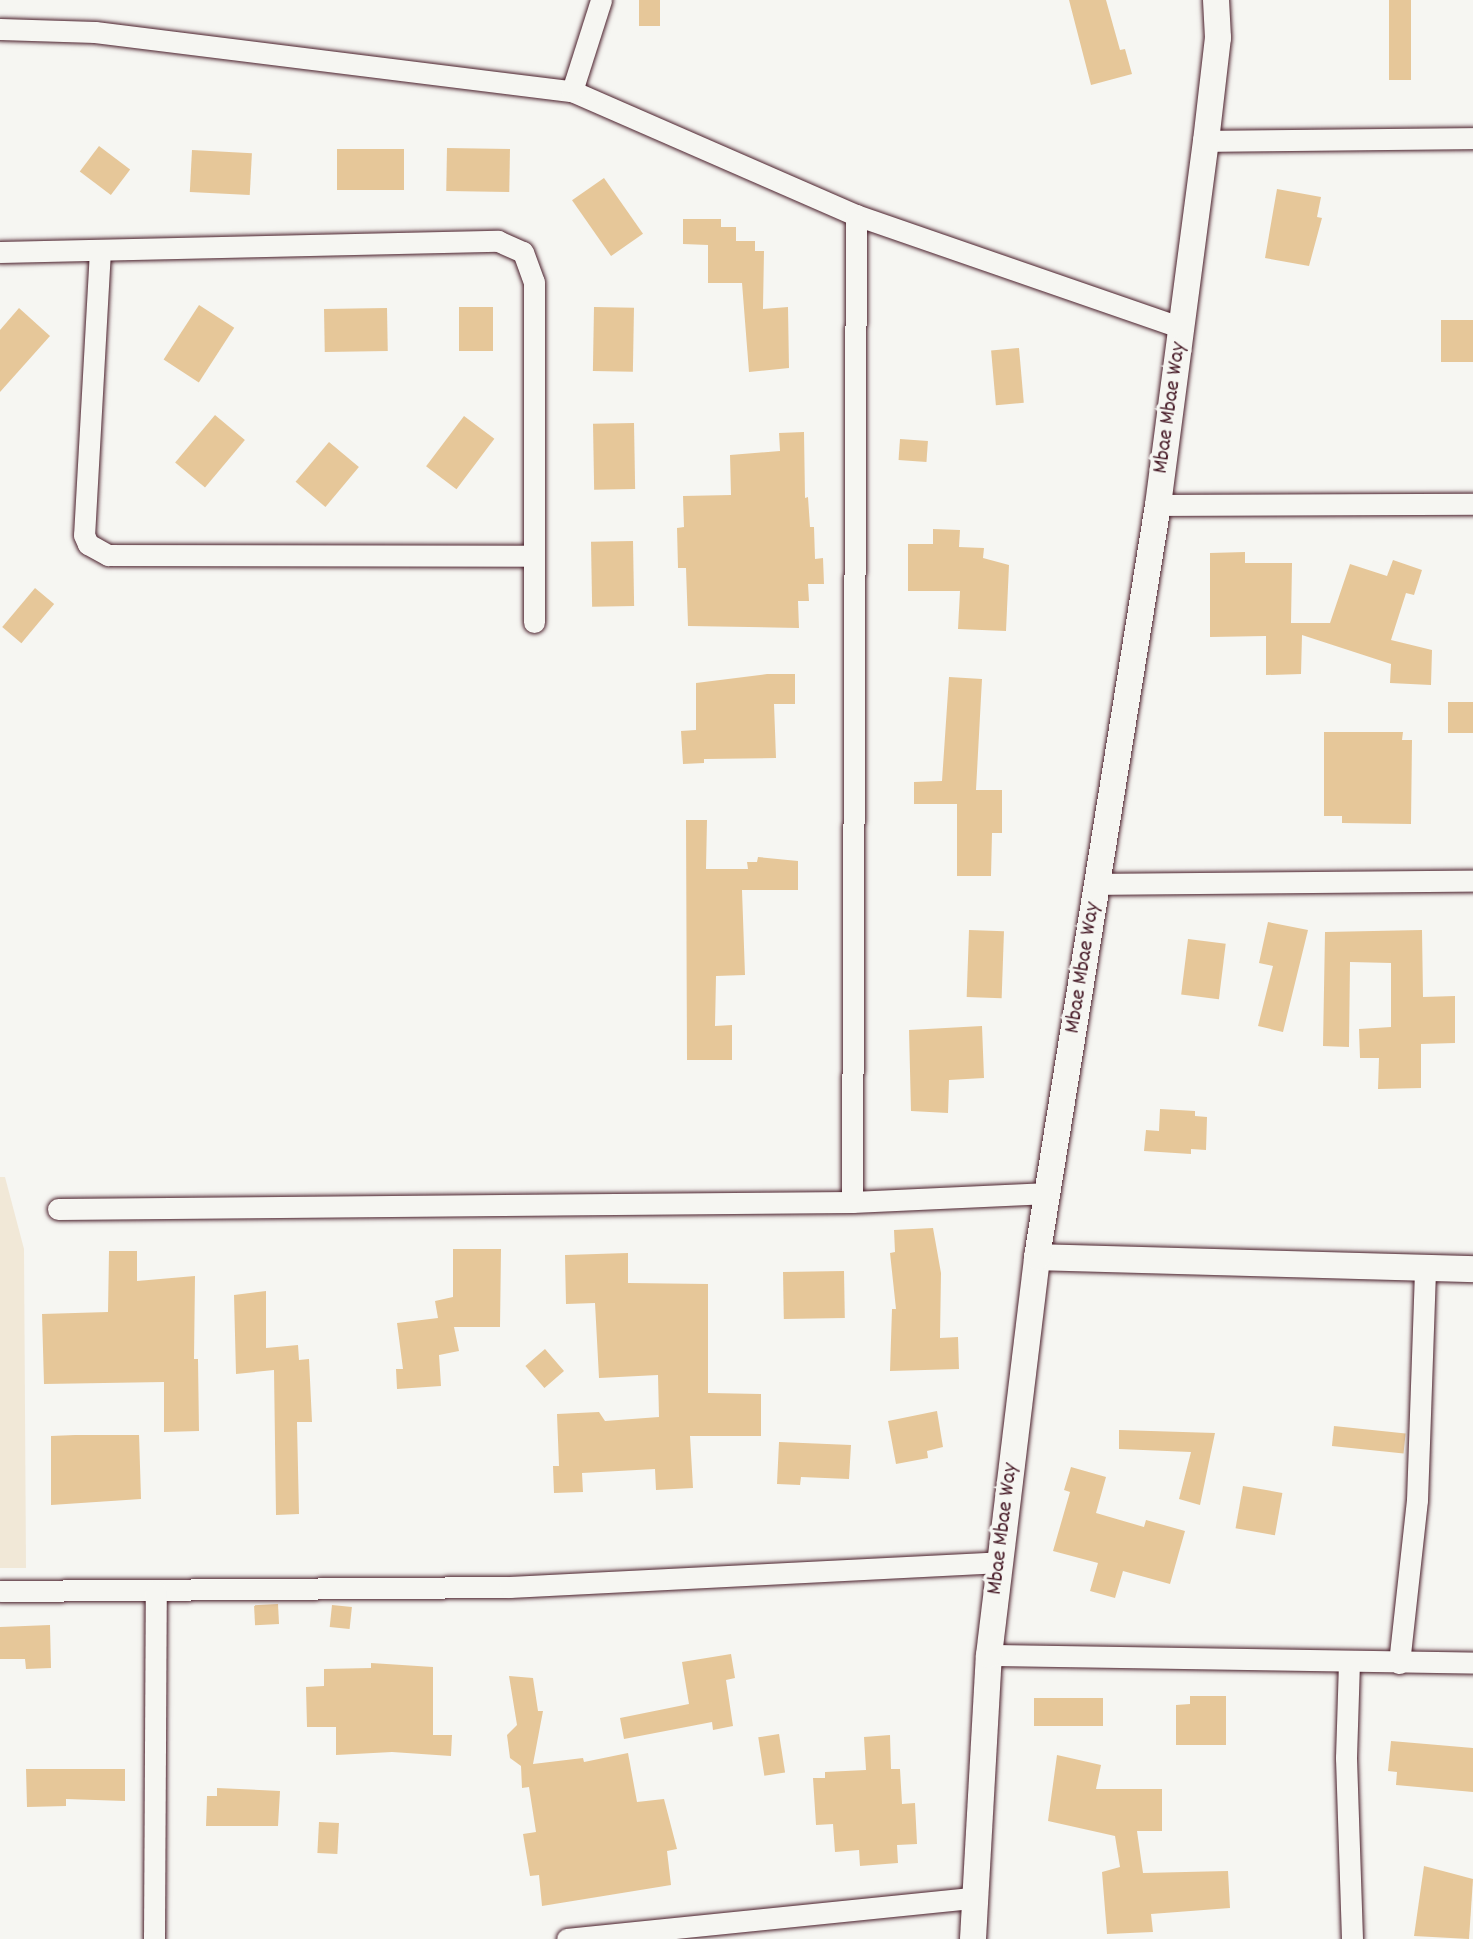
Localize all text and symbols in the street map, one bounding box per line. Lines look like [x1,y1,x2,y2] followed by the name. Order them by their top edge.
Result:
[1148,340,1194,476] street label: Mbae Mbae Way
[1060,900,1108,1036] street label: Mbae Mbae Way
[982,1462,1026,1596] street label: Mbae Mbae Way

